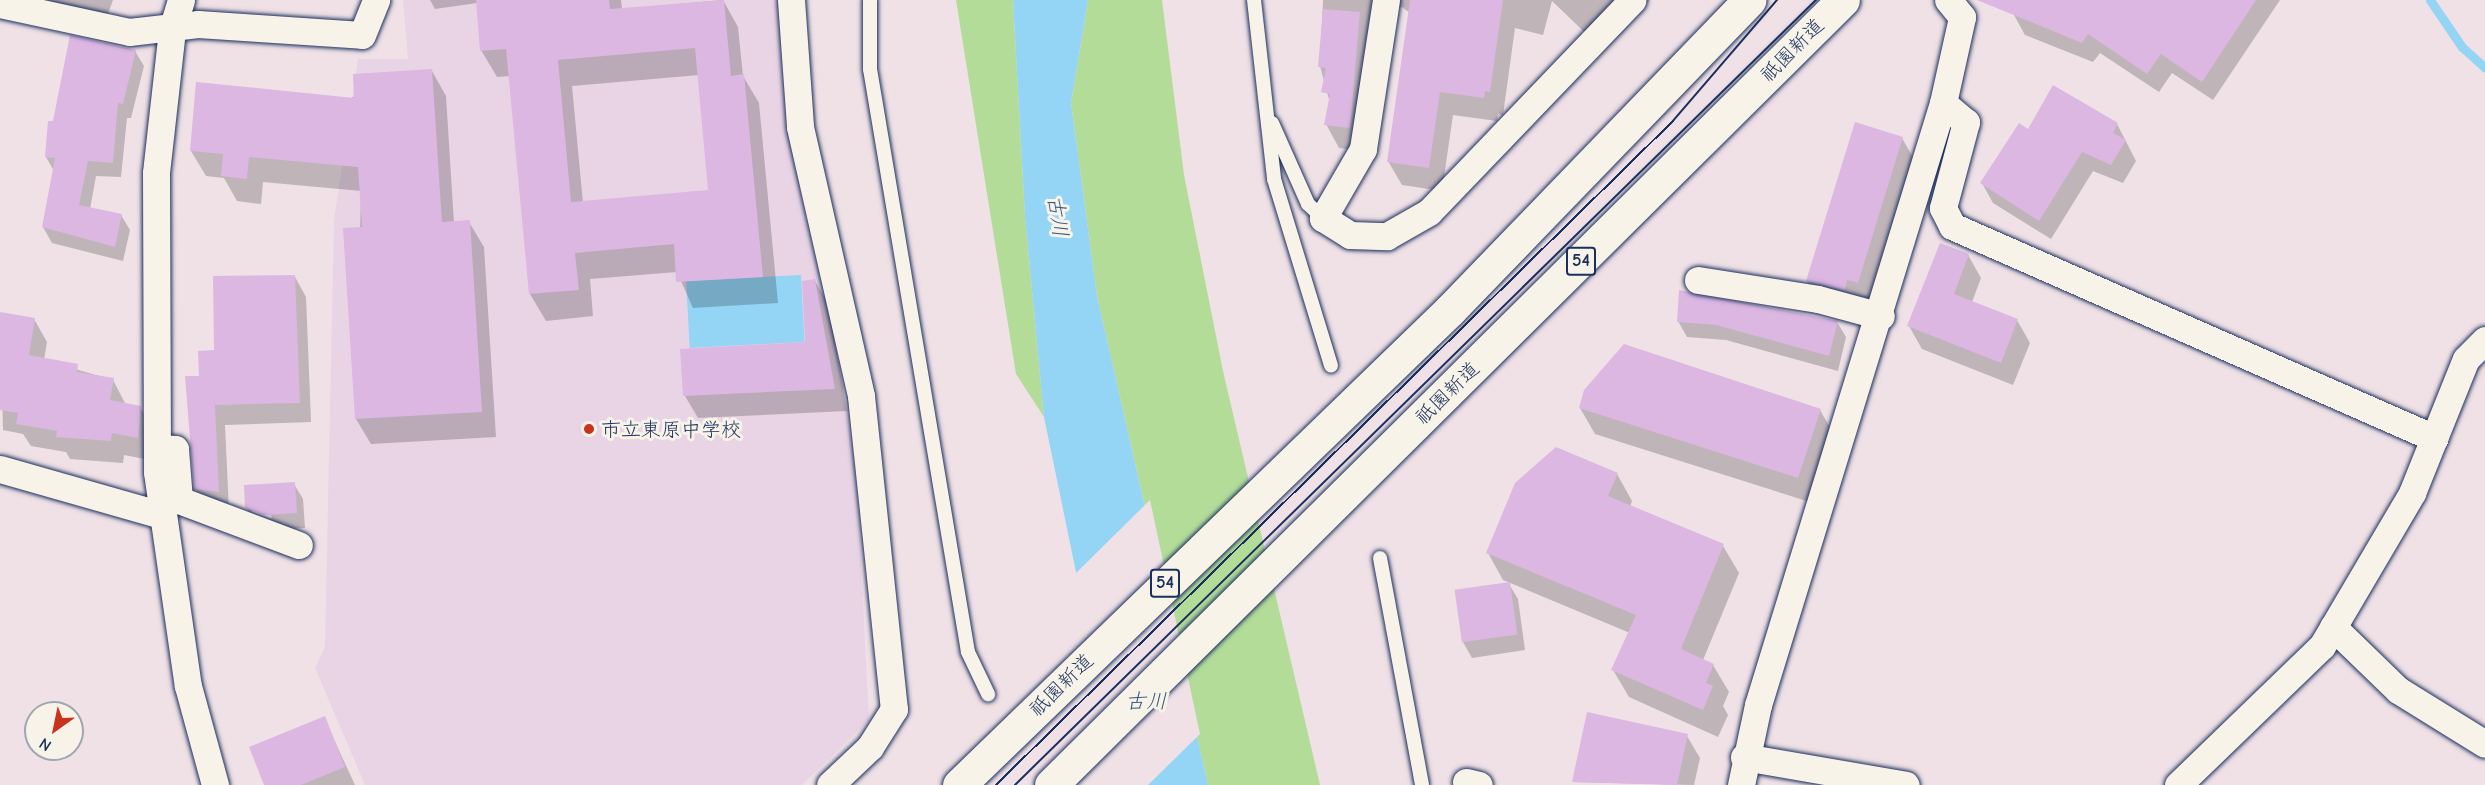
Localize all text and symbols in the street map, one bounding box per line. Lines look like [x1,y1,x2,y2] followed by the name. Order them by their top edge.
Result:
[1755,13,1829,87] street label: 祇園新道
[1043,193,1073,239] water label: 古川
[1566,246,1596,276] road number: 54
[1410,357,1484,429] street label: 祇園新道
[601,417,741,441] place label: 市立東原中学校
[582,422,596,436] marker: 市立東原中学校
[1150,568,1180,598] road number: 54
[1024,649,1098,721] street label: 祇園新道
[1125,688,1167,714] water label: 古川
[24,701,84,761] north arrow
[36,734,55,755] text: N

